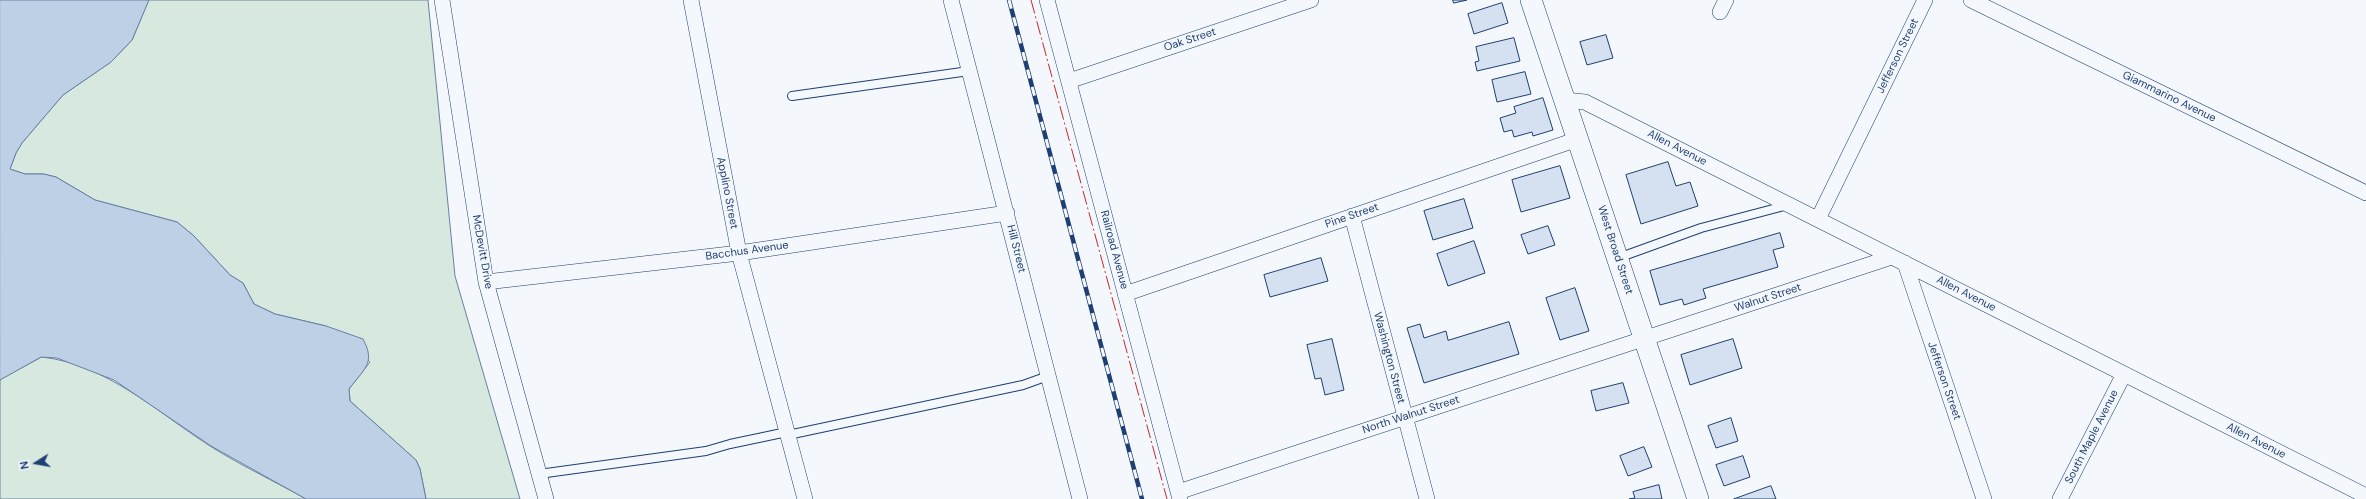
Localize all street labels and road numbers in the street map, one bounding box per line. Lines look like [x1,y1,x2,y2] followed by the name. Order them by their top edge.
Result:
[1874,16,1922,96] street label: Jefferson Street
[1162,25,1218,55] street label: Oak Street
[2120,69,2218,125] street label: Giammarino Avenue
[1645,127,1709,169] street label: Allen Avenue
[714,156,740,230] street label: Applino Street
[1324,201,1380,231] street label: Pine Street
[1594,204,1636,296] street label: West Broad Street
[1097,209,1131,291] street label: Railroad Avenue
[469,214,495,290] street label: McDevitt Drive
[1004,224,1028,274] street label: Hill Street
[705,239,789,263] street label: Bacchus Avenue
[1934,273,1998,315] street label: Allen Avenue
[1733,281,1803,315] street label: Walnut Street
[1370,311,1408,405] street label: Washington Street
[1924,340,1964,422] street label: Jefferson Street
[2063,388,2121,486] street label: South Maple Avenue
[1361,393,1461,437] street label: North Walnut Street
[2224,420,2288,462] street label: Allen Avenue

